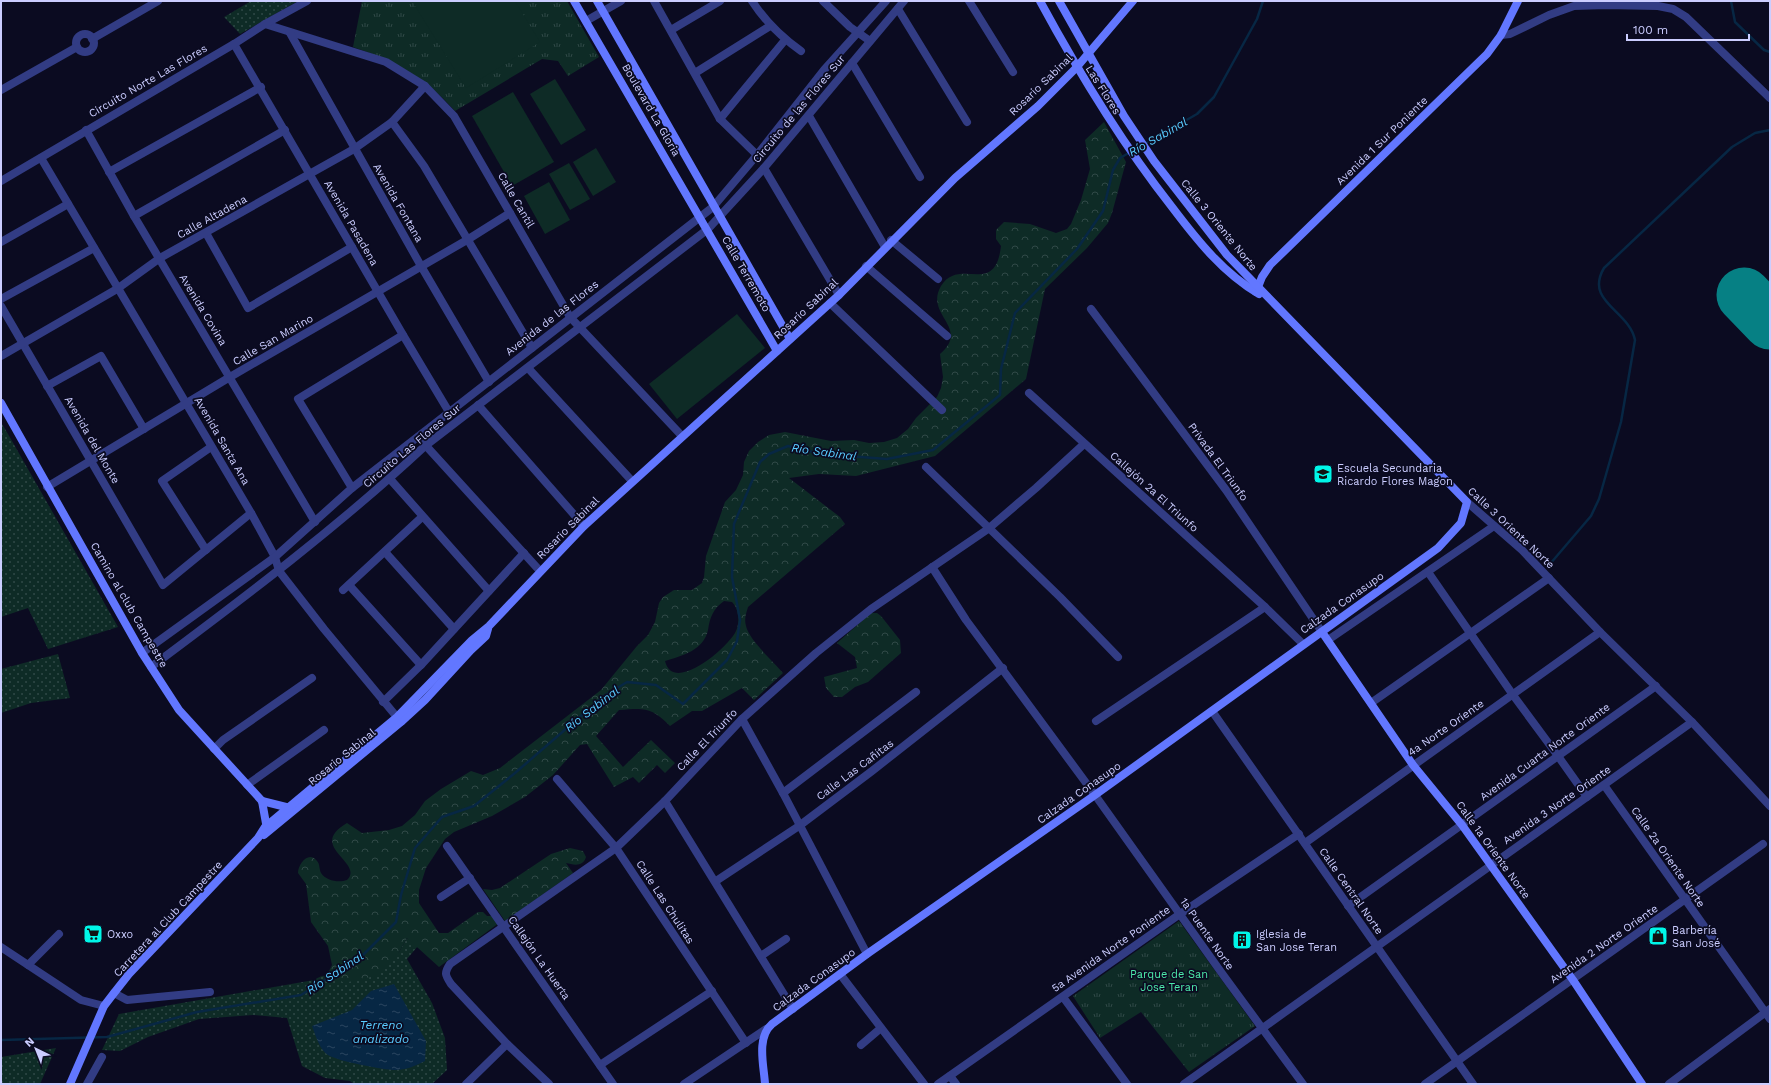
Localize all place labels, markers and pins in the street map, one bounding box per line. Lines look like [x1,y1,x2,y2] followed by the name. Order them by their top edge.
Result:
[1337,462,1453,488] place label: Escuela Secundaria Ricardo Flores Magon
[1312,463,1334,485] school or university icon: Escuela Secundaria Ricardo Flores Magon
[82,923,104,945] supermarket icon: Oxxo
[1672,924,1720,950] place label: Barbería San José
[1647,925,1669,947] shop icon: Barbería San José
[107,928,133,941] place label: Oxxo
[1256,928,1337,954] place label: Iglesia de San Jose Teran
[1231,929,1253,951] building icon: Iglesia de San Jose Teran

